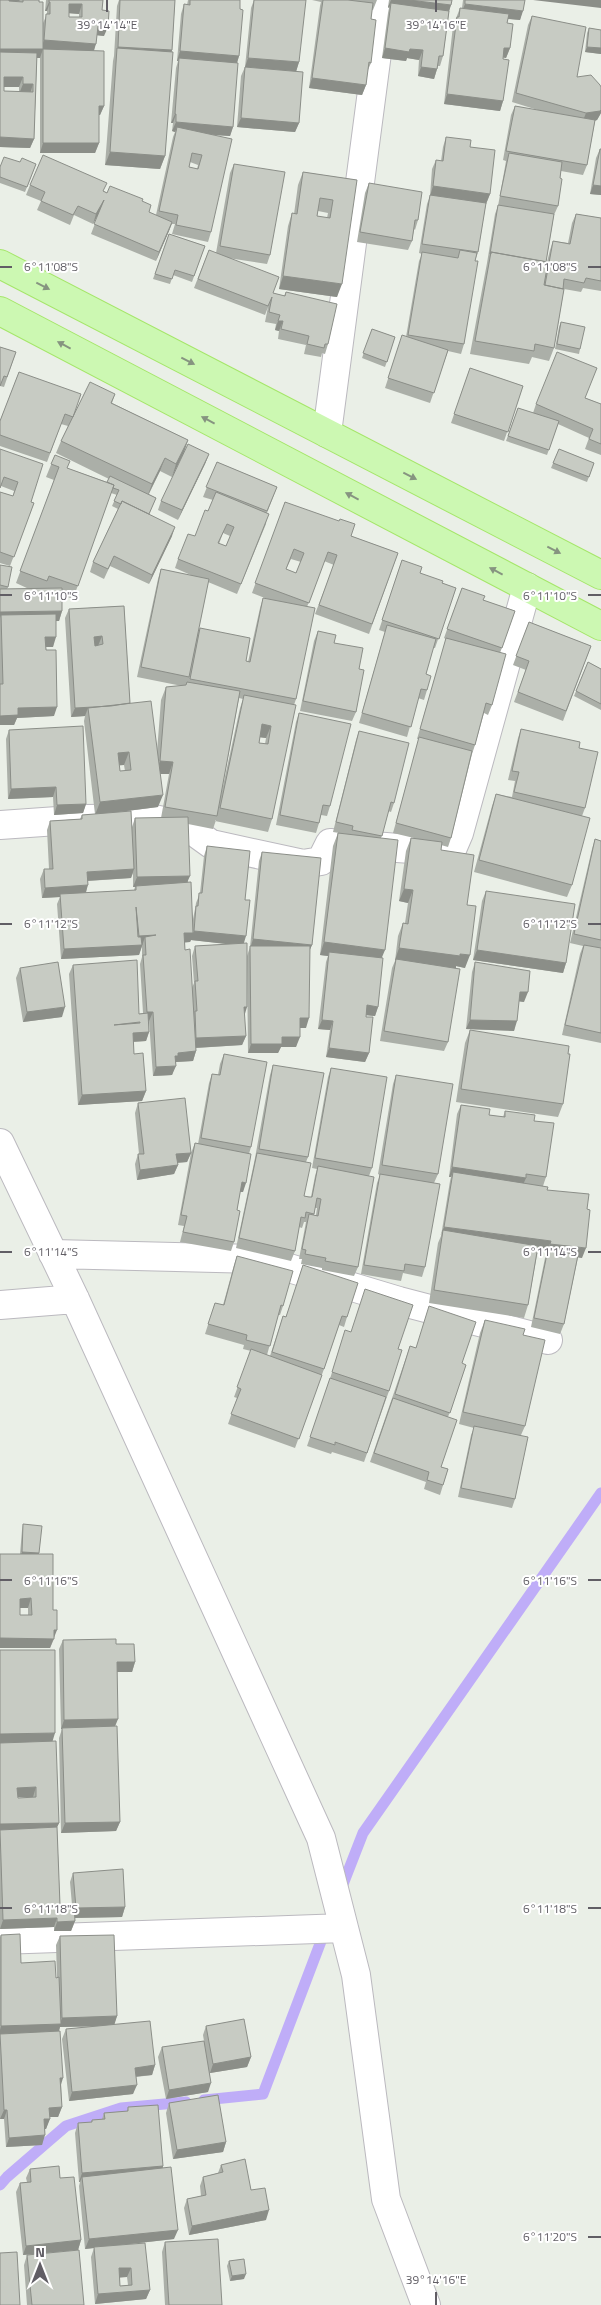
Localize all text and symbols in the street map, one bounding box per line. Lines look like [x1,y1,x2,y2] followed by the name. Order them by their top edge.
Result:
[77,15,138,34] text: 39°14'14"E
[406,15,467,34] text: 39°14'16"E
[24,257,78,276] text: 6°11'08"S
[523,257,577,276] text: 6°11'08"S
[36,282,51,290] one-way arrow
[57,341,71,349] one-way arrow
[181,357,195,365] one-way arrow
[201,416,215,424] one-way arrow
[403,472,417,480] one-way arrow
[344,492,359,500] one-way arrow
[547,546,561,554] one-way arrow
[488,567,503,575] one-way arrow
[24,586,78,605] text: 6°11'10"S
[523,586,577,605] text: 6°11'10"S
[24,914,78,933] text: 6°11'12"S
[523,914,577,933] text: 6°11'12"S
[24,1242,78,1261] text: 6°11'14"S
[523,1242,577,1261] text: 6°11'14"S
[24,1571,78,1590] text: 6°11'16"S
[523,1571,577,1590] text: 6°11'16"S
[24,1899,78,1918] text: 6°11'18"S
[523,1899,577,1918] text: 6°11'18"S
[523,2227,577,2246] text: 6°11'20"S
[15,2240,65,2290] north arrow
[35,2241,45,2262] text: N
[406,2270,467,2289] text: 39°14'16"E

